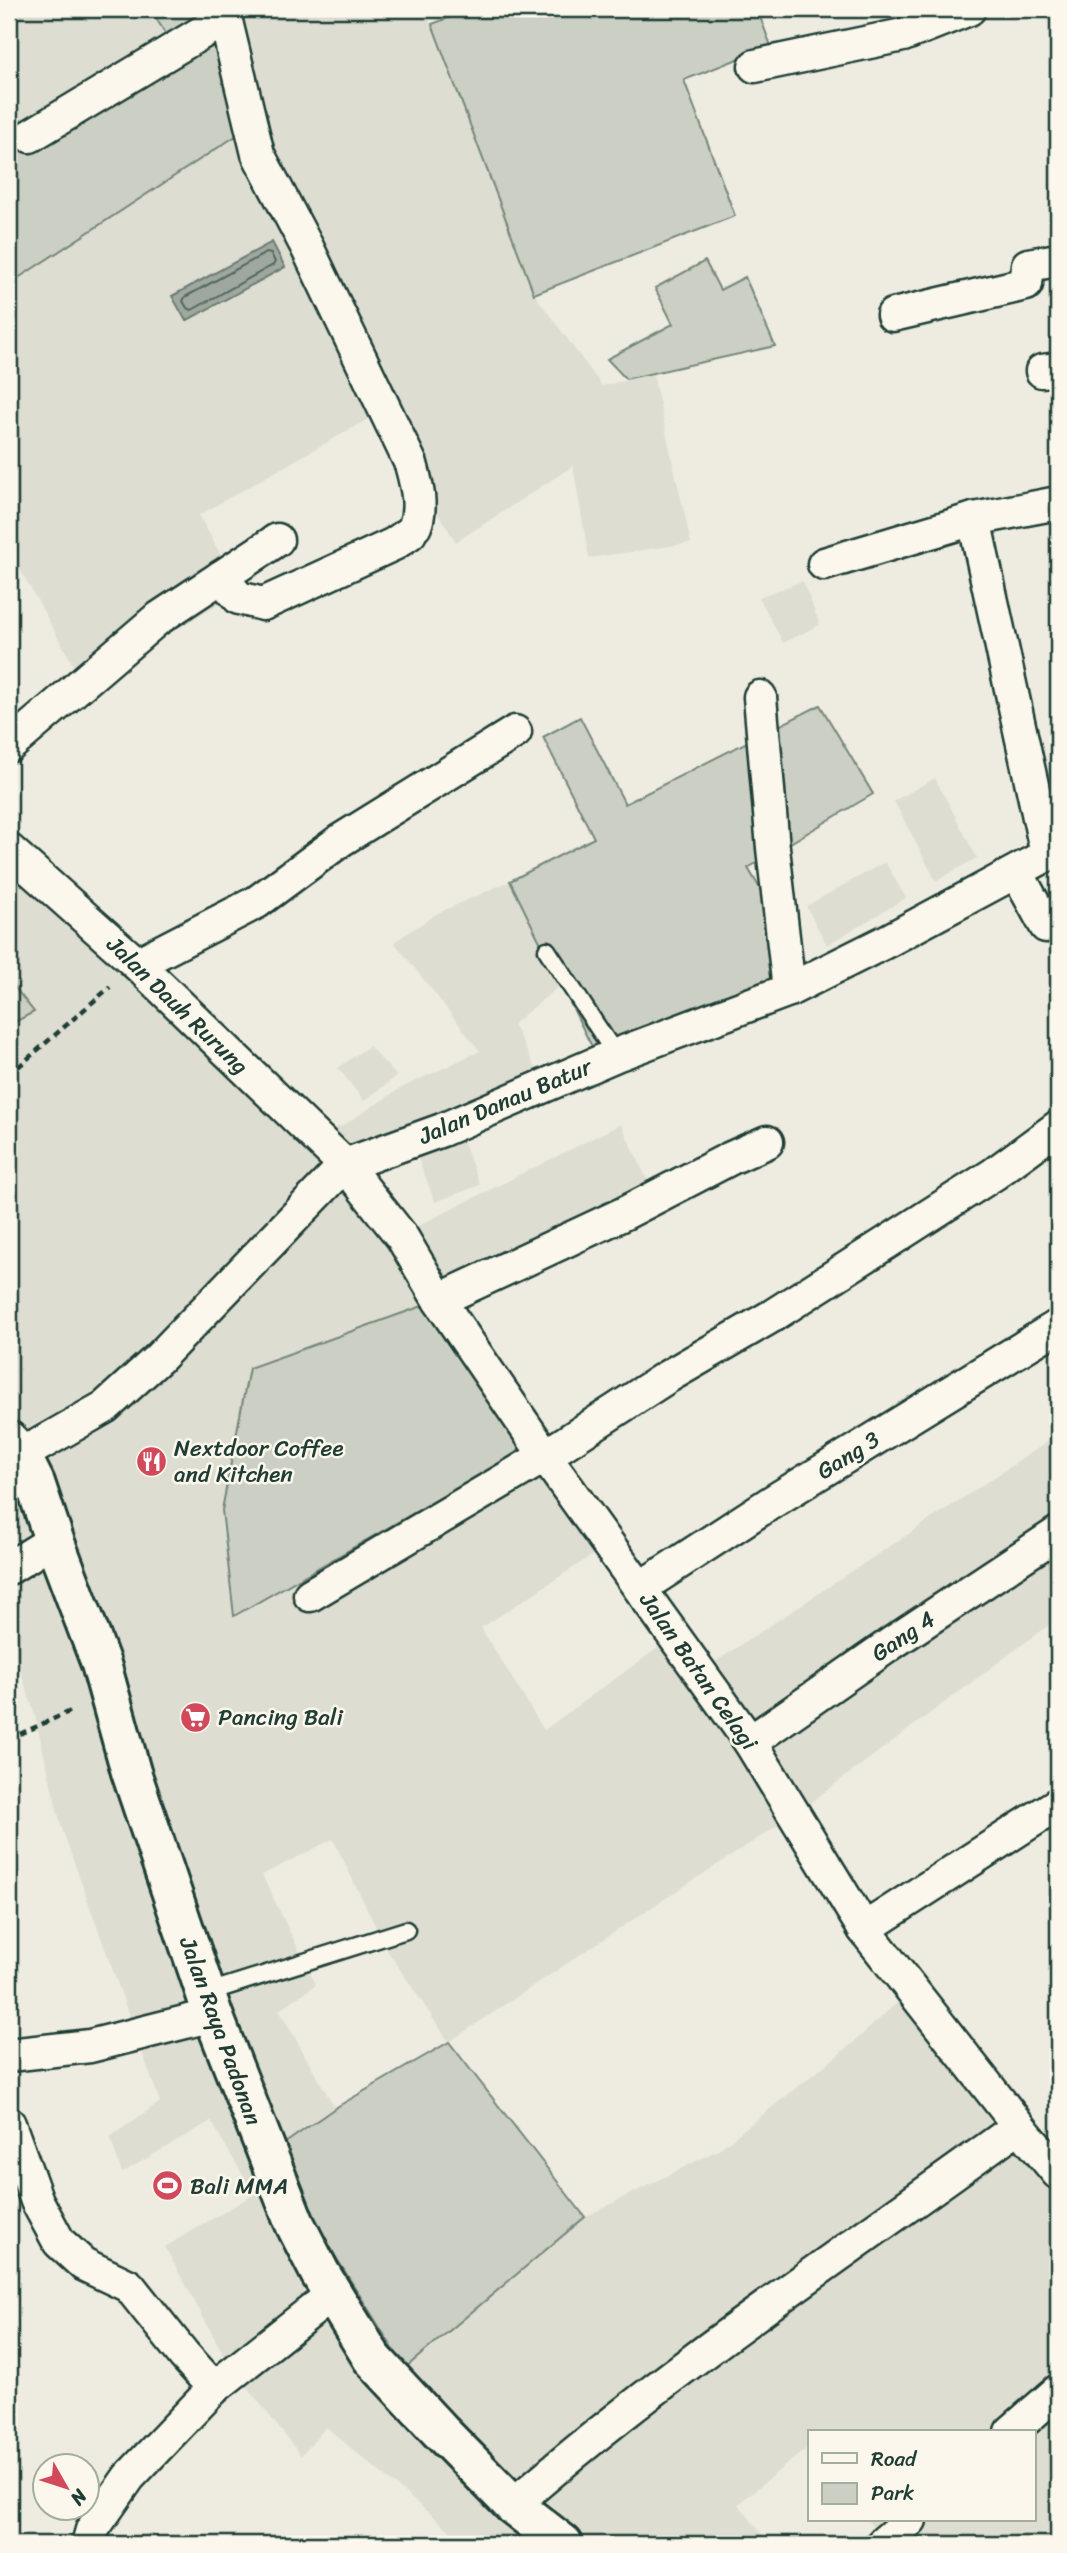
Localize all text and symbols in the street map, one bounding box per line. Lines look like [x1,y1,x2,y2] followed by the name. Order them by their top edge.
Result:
[96,925,259,1085] street label: Jalan Dauh Rurung
[411,1046,600,1157] street label: Jalan Danau Batur
[808,1420,888,1491] street label: Gang 3
[174,1428,344,1495] place label: Nextdoor Coffee and Kitchen
[134,1444,168,1478] restaurant icon: Nextdoor Coffee and Kitchen
[628,1583,769,1760] street label: Jalan Batan Celagi
[863,1600,944,1673] street label: Gang 4
[218,1697,343,1738] place label: Pancing Bali
[178,1700,212,1734] supermarket icon: Pancing Bali
[167,1930,274,2132] street label: Jalan Raya Padonan
[190,2166,288,2207] place label: Bali MMA
[150,2169,184,2203] sports icon: Bali MMA
[808,2430,1036,2522] legend
[871,2440,918,2478] text: Road
[32,2452,102,2522] north arrow
[871,2474,914,2512] text: Park
[61,2481,96,2514] text: N

